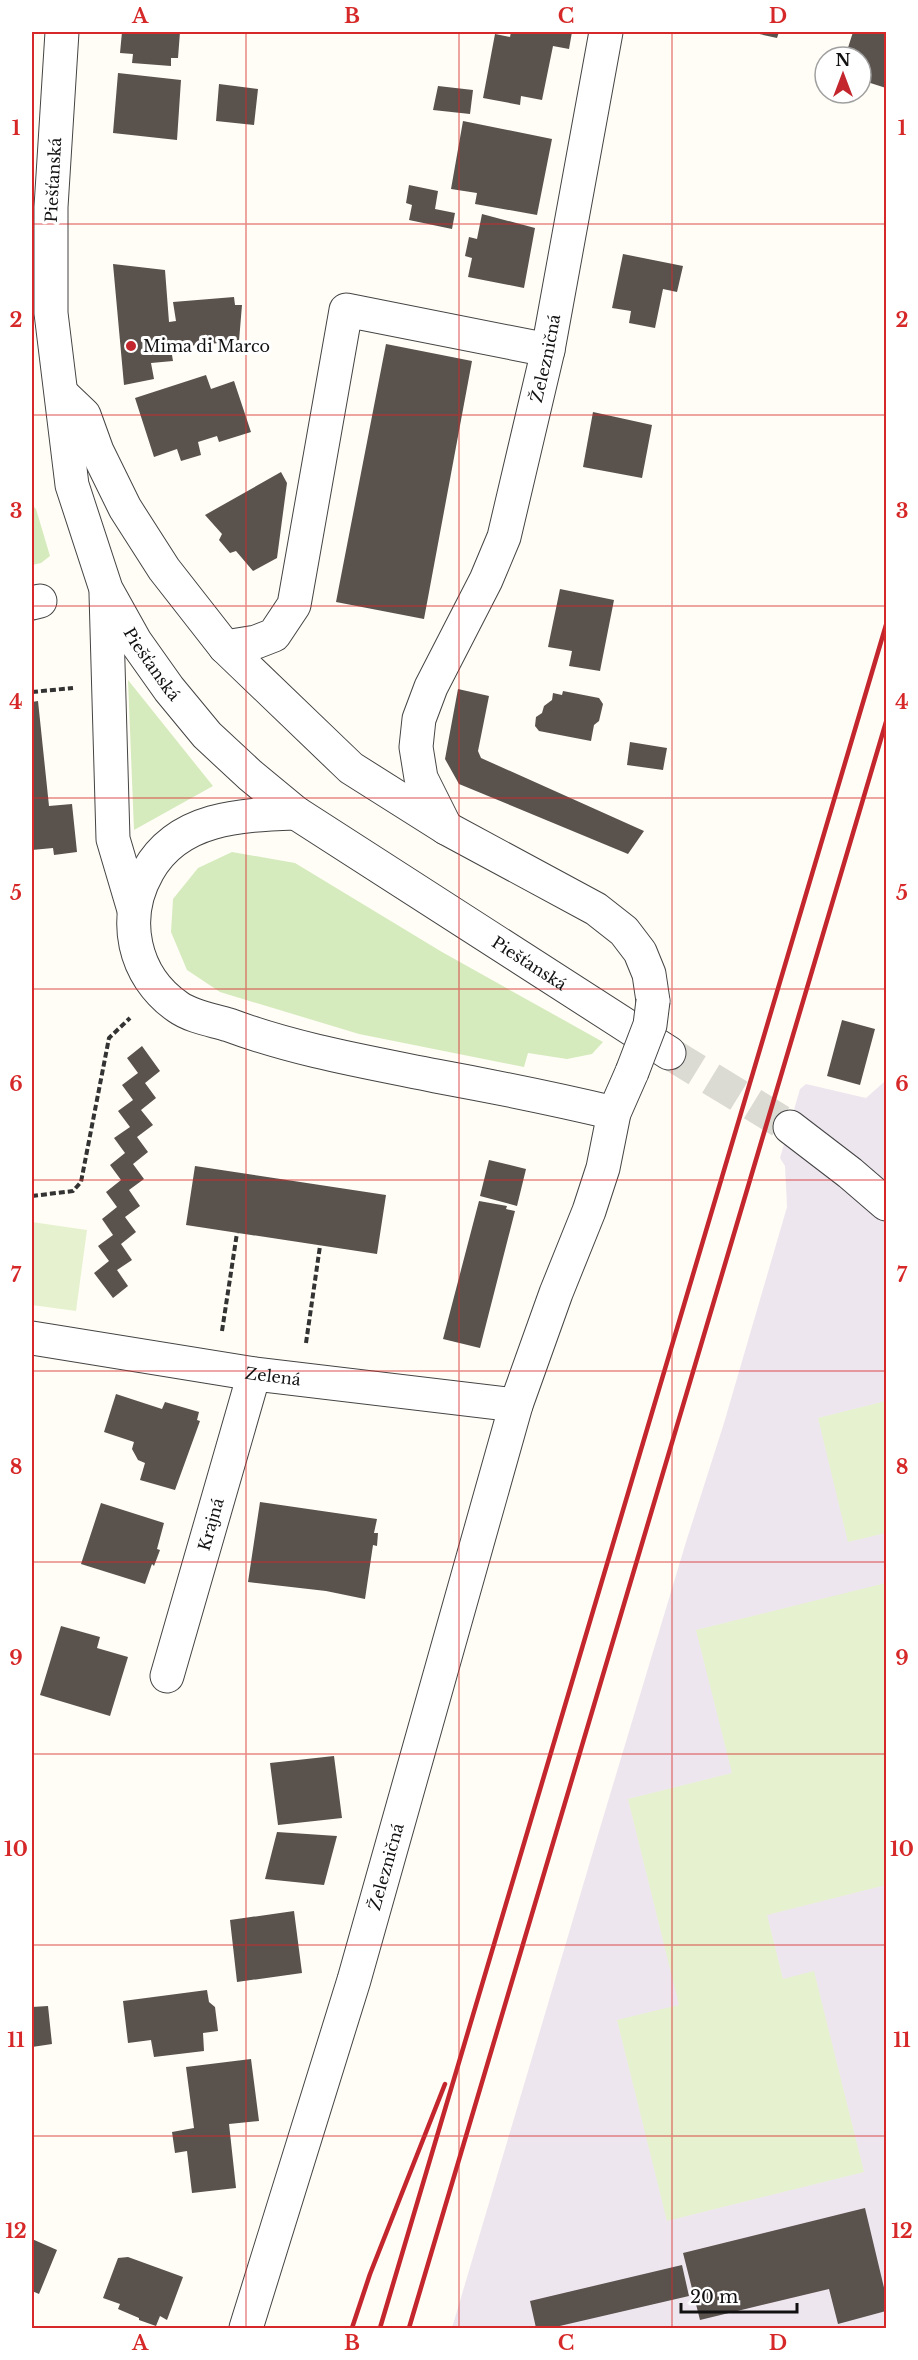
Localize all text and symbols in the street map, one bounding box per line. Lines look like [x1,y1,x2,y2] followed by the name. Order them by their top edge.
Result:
[131,4,149,28] text: A
[344,4,360,28] text: B
[558,4,574,28] text: C
[769,4,787,28] text: D
[813,45,873,105] north arrow
[835,50,851,70] text: N
[12,116,21,140] text: 1
[898,116,907,140] text: 1
[41,137,65,223] street label: Piešťanská
[9,308,23,332] text: 2
[895,308,909,332] text: 2
[526,312,564,404] street label: Železničná
[143,336,270,356] place label: Mima di Marco
[124,339,138,353] marker: Mima di Marco
[10,499,22,523] text: 3
[896,499,908,523] text: 3
[119,624,184,705] street label: Piešťanská
[9,690,23,714] text: 4
[895,690,909,714] text: 4
[10,881,22,905] text: 5
[896,881,908,905] text: 5
[488,932,571,995] street label: Piešťanská
[9,1072,23,1096] text: 6
[895,1072,909,1096] text: 6
[11,1263,22,1287] text: 7
[897,1263,908,1287] text: 7
[244,1363,302,1389] street label: Zelená
[10,1455,22,1479] text: 8
[896,1455,908,1479] text: 8
[194,1495,228,1553] street label: Krajná
[9,1646,23,1670] text: 9
[895,1646,909,1670] text: 9
[364,1821,408,1913] street label: Železničná
[4,1837,28,1861] text: 10
[890,1837,914,1861] text: 10
[7,2028,25,2052] text: 11
[893,2028,911,2052] text: 11
[5,2219,27,2243] text: 12
[891,2219,913,2243] text: 12
[681,2276,796,2314] scale bar
[690,2286,738,2308] text: 20 m
[131,2331,149,2355] text: A
[344,2331,360,2355] text: B
[558,2331,574,2355] text: C
[769,2331,787,2355] text: D

